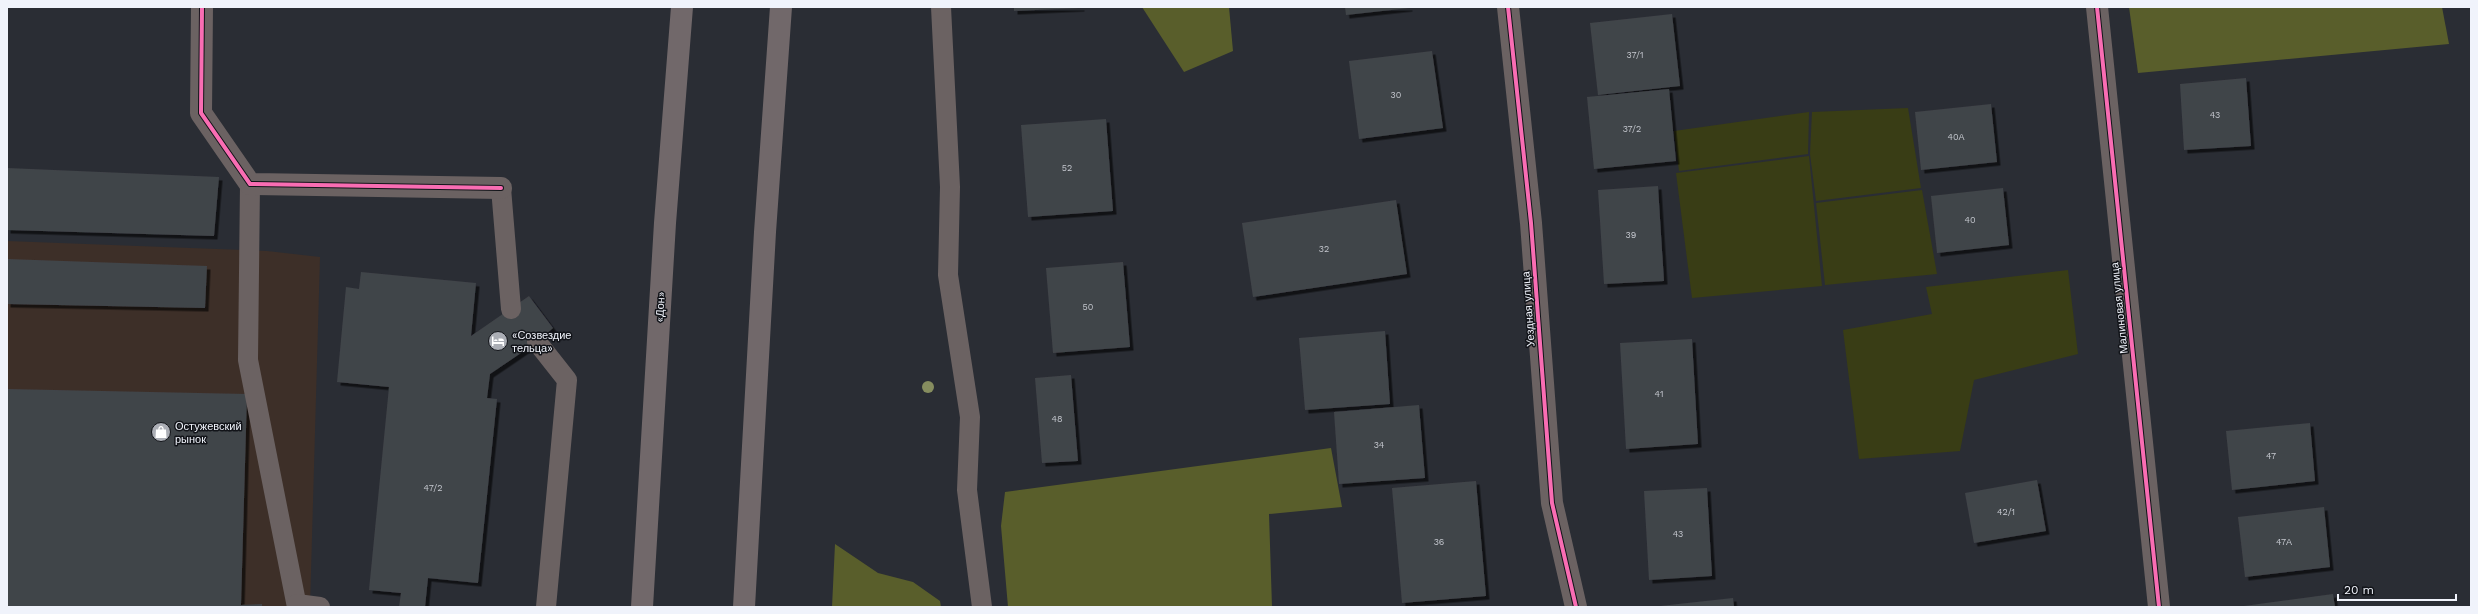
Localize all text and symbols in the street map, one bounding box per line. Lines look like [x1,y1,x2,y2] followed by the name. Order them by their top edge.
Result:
[1627,50,1643,60] house number: 37/1
[1391,90,1402,100] house number: 30
[2210,110,2220,120] house number: 43
[1623,124,1641,134] house number: 37/2
[1947,132,1965,142] house number: 40А
[1062,163,1072,173] house number: 52
[1964,215,1976,225] house number: 40
[1626,230,1636,240] house number: 39
[1319,244,1329,254] house number: 32
[2108,261,2131,354] street label: Малиновая улица
[1519,270,1538,347] street label: Уездная улица
[653,291,668,323] street label: «Дон»
[1083,302,1094,312] house number: 50
[512,329,571,355] place label: «Созвездие тельца»
[487,330,509,352] hotel icon: «Созвездие тельца»
[1655,389,1663,399] house number: 41
[1051,414,1063,424] house number: 48
[175,420,242,446] place label: Остужевский рынок
[150,421,172,443] shop icon: Остужевский рынок
[1374,440,1385,450] house number: 34
[2266,451,2276,461] house number: 47
[424,483,442,493] house number: 47/2
[1997,507,2015,517] house number: 42/1
[1673,529,1683,539] house number: 43
[1434,537,1444,547] house number: 36
[2276,537,2292,547] house number: 47А
[2338,576,2456,602] scale bar
[2344,583,2374,597] text: 20 m

